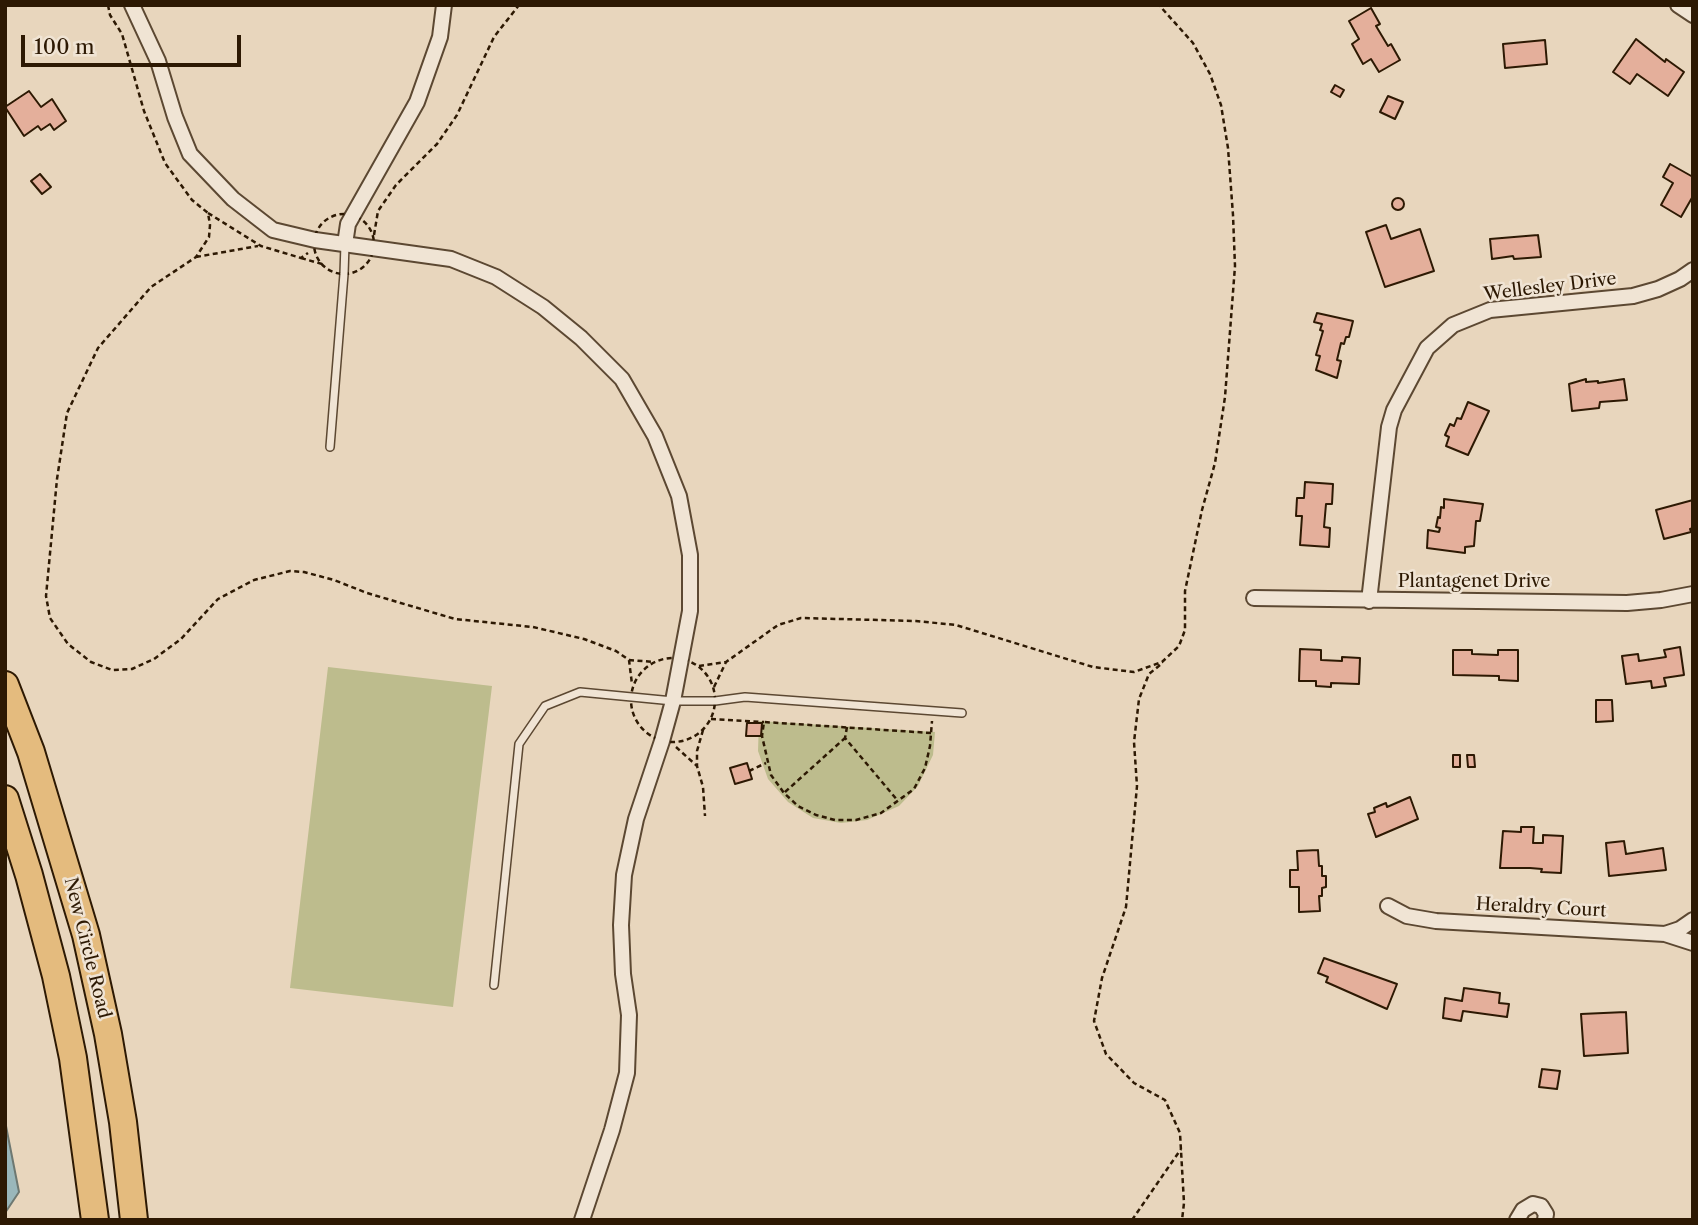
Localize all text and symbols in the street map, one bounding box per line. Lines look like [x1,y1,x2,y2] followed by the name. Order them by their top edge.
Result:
[24,21,245,65] scale bar
[34,34,95,59] text: 100 m
[1482,268,1618,306] street label: Wellesley Drive
[1398,571,1550,593] street label: Plantagenet Drive
[59,875,115,1021] street label: New Circle Road
[1475,894,1607,922] street label: Heraldry Court

